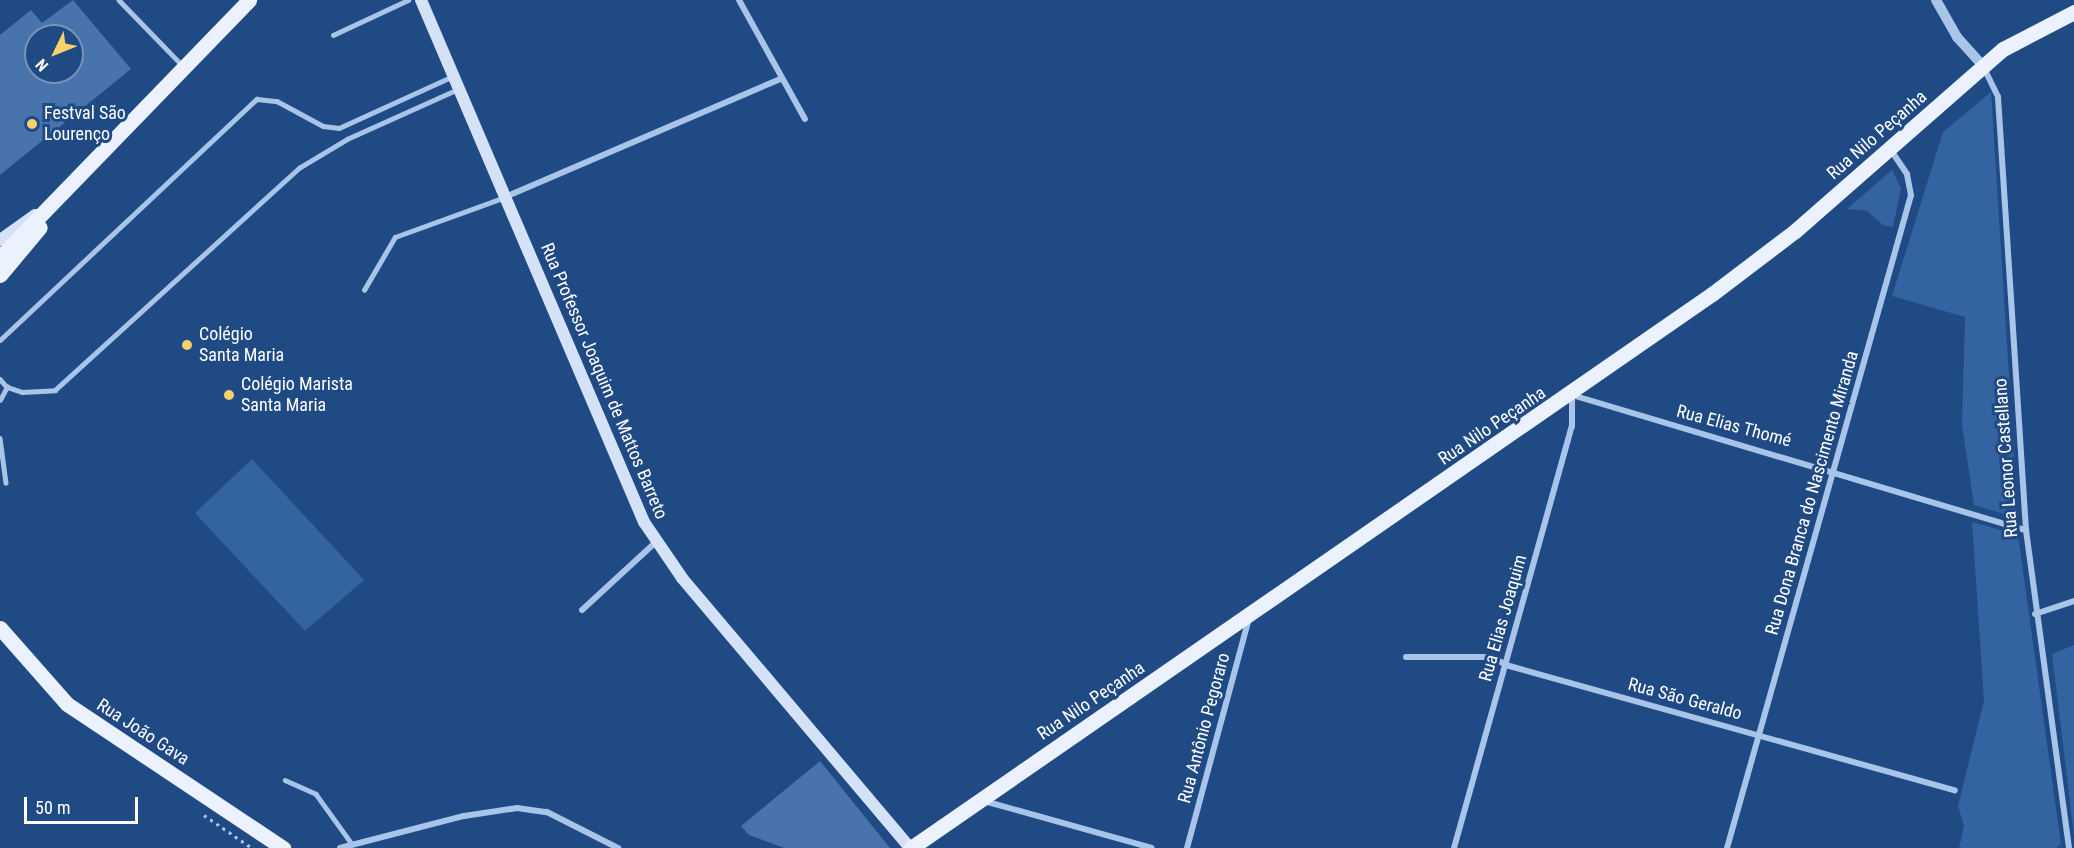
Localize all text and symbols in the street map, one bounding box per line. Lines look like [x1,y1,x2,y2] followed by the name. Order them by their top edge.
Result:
[24,24,84,84] north arrow
[32,55,52,75] text: N
[1823,86,1931,184] street label: Rua Nilo Peçanha
[44,103,126,146] place label: Festval São Lourenço
[25,117,39,131] marker: Festval São Lourenço
[536,240,672,522] street label: Rua Professor Joaquim de Mattos Barreto
[199,324,284,366] place label: Colégio Santa Maria
[180,338,194,352] marker: Colégio Santa Maria
[1761,348,1863,638] street label: Rua Dona Branca do Nascimento Miranda
[241,374,353,416] place label: Colégio Marista Santa Maria
[1990,378,2022,538] street label: Rua Leonor Castellano
[1434,382,1550,470] street label: Rua Nilo Peçanha
[222,388,236,402] marker: Colégio Marista Santa Maria
[1674,400,1794,452] street label: Rua Elias Thomé
[1475,552,1531,684] street label: Rua Elias Joaquim
[1174,651,1234,805] street label: Rua Antônio Pegoraro
[1033,657,1149,745] street label: Rua Nilo Peçanha
[1626,673,1744,725] street label: Rua São Geraldo
[93,694,193,770] street label: Rua João Gava
[27,785,141,823] scale bar
[35,797,70,818] text: 50 m

